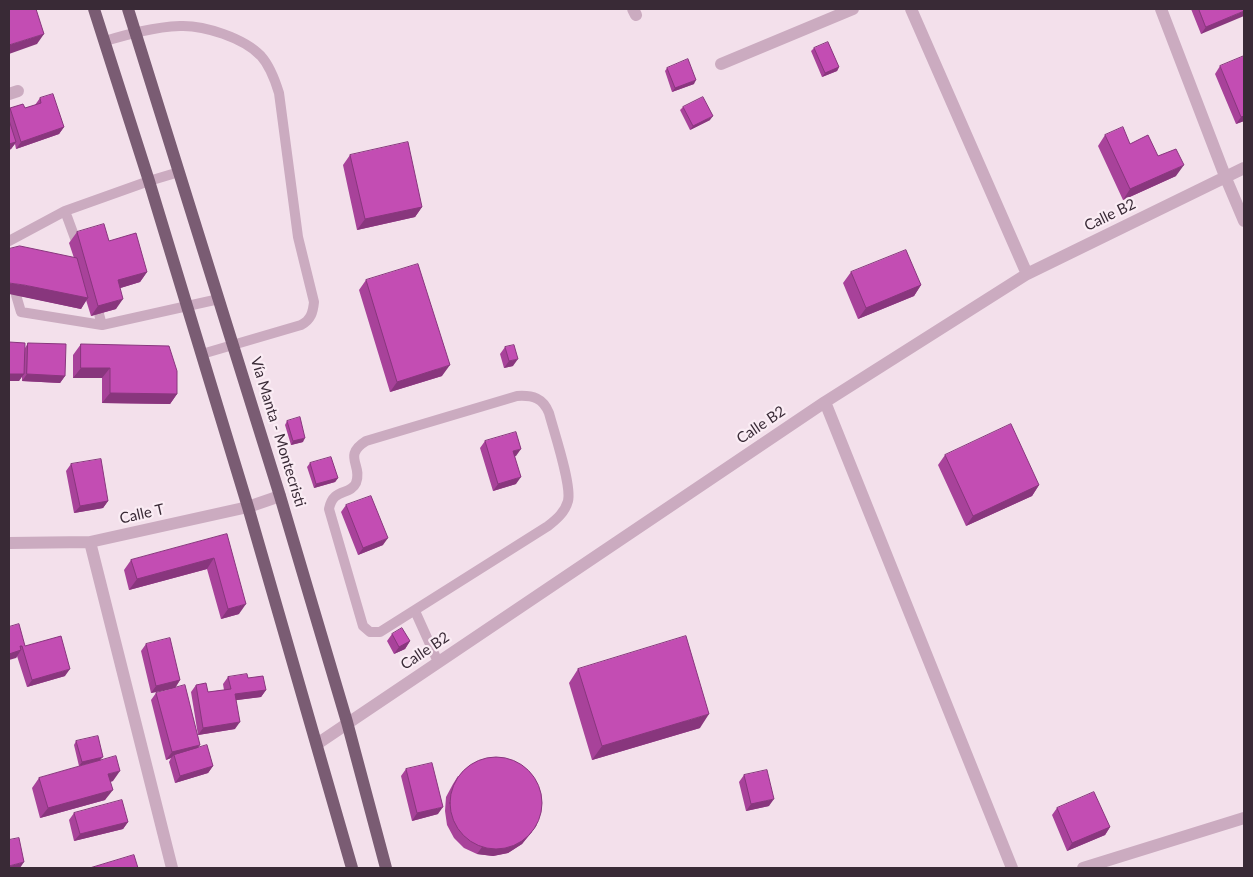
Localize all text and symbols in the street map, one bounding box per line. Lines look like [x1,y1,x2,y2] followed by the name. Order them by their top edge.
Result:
[1081,195,1139,235] street label: Calle B2
[247,355,309,509] street label: Vía Manta - Montecristi
[733,402,789,448] street label: Calle B2
[118,500,166,528] street label: Calle T
[397,628,453,674] street label: Calle B2

